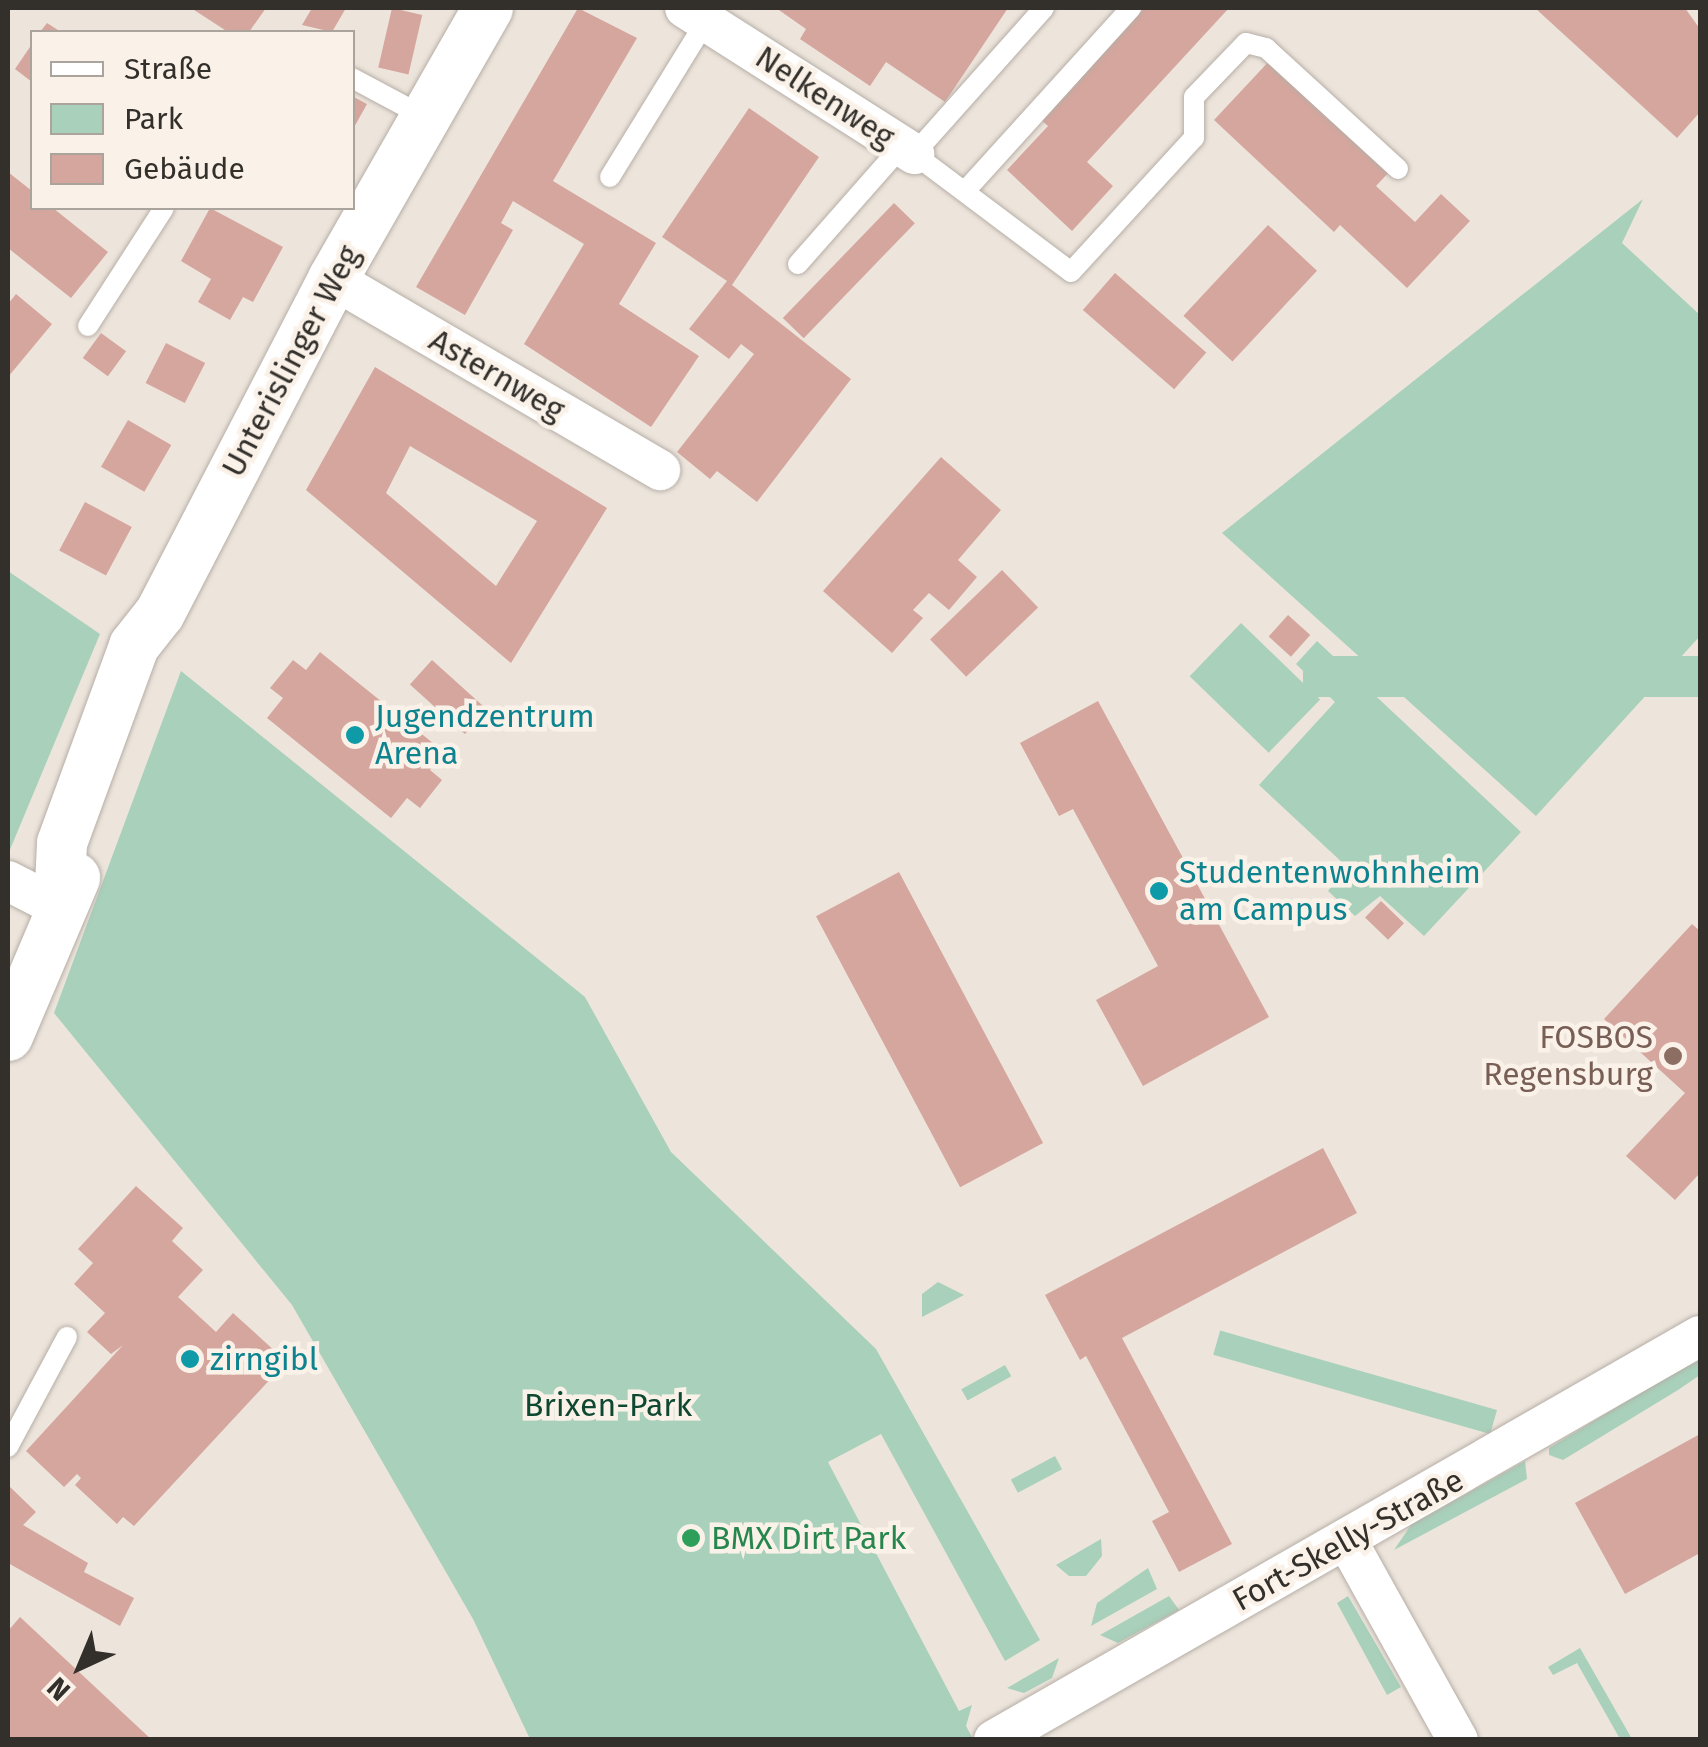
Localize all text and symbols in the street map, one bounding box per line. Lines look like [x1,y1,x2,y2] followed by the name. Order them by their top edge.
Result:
[30,30,355,210] legend
[748,38,902,156] street label: Nelkenweg
[124,51,212,87] text: Straße
[124,101,183,137] text: Park
[124,151,245,187] text: Gebäude
[214,239,368,483] street label: Unterislinger Weg
[422,321,572,429] street label: Asternweg
[375,698,595,773] place label: Jugendzentrum Arena
[344,724,366,746] marker: Jugendzentrum Arena
[1179,854,1481,929] place label: Studentenwohnheim am Campus
[1148,880,1170,902] marker: Studentenwohnheim am Campus
[1483,1019,1653,1094] place label: FOSBOS Regensburg
[1662,1045,1684,1067] marker: FOSBOS Regensburg
[210,1340,318,1378] place label: zirngibl
[179,1348,201,1370] marker: zirngibl
[524,1386,692,1424] park label: Brixen-Park
[1226,1461,1470,1619] street label: Fort-Skelly-Straße
[711,1519,906,1557] place label: BMX Dirt Park
[680,1527,702,1549] marker: BMX Dirt Park
[30,1617,130,1717] north arrow
[41,1671,77,1707] text: N

